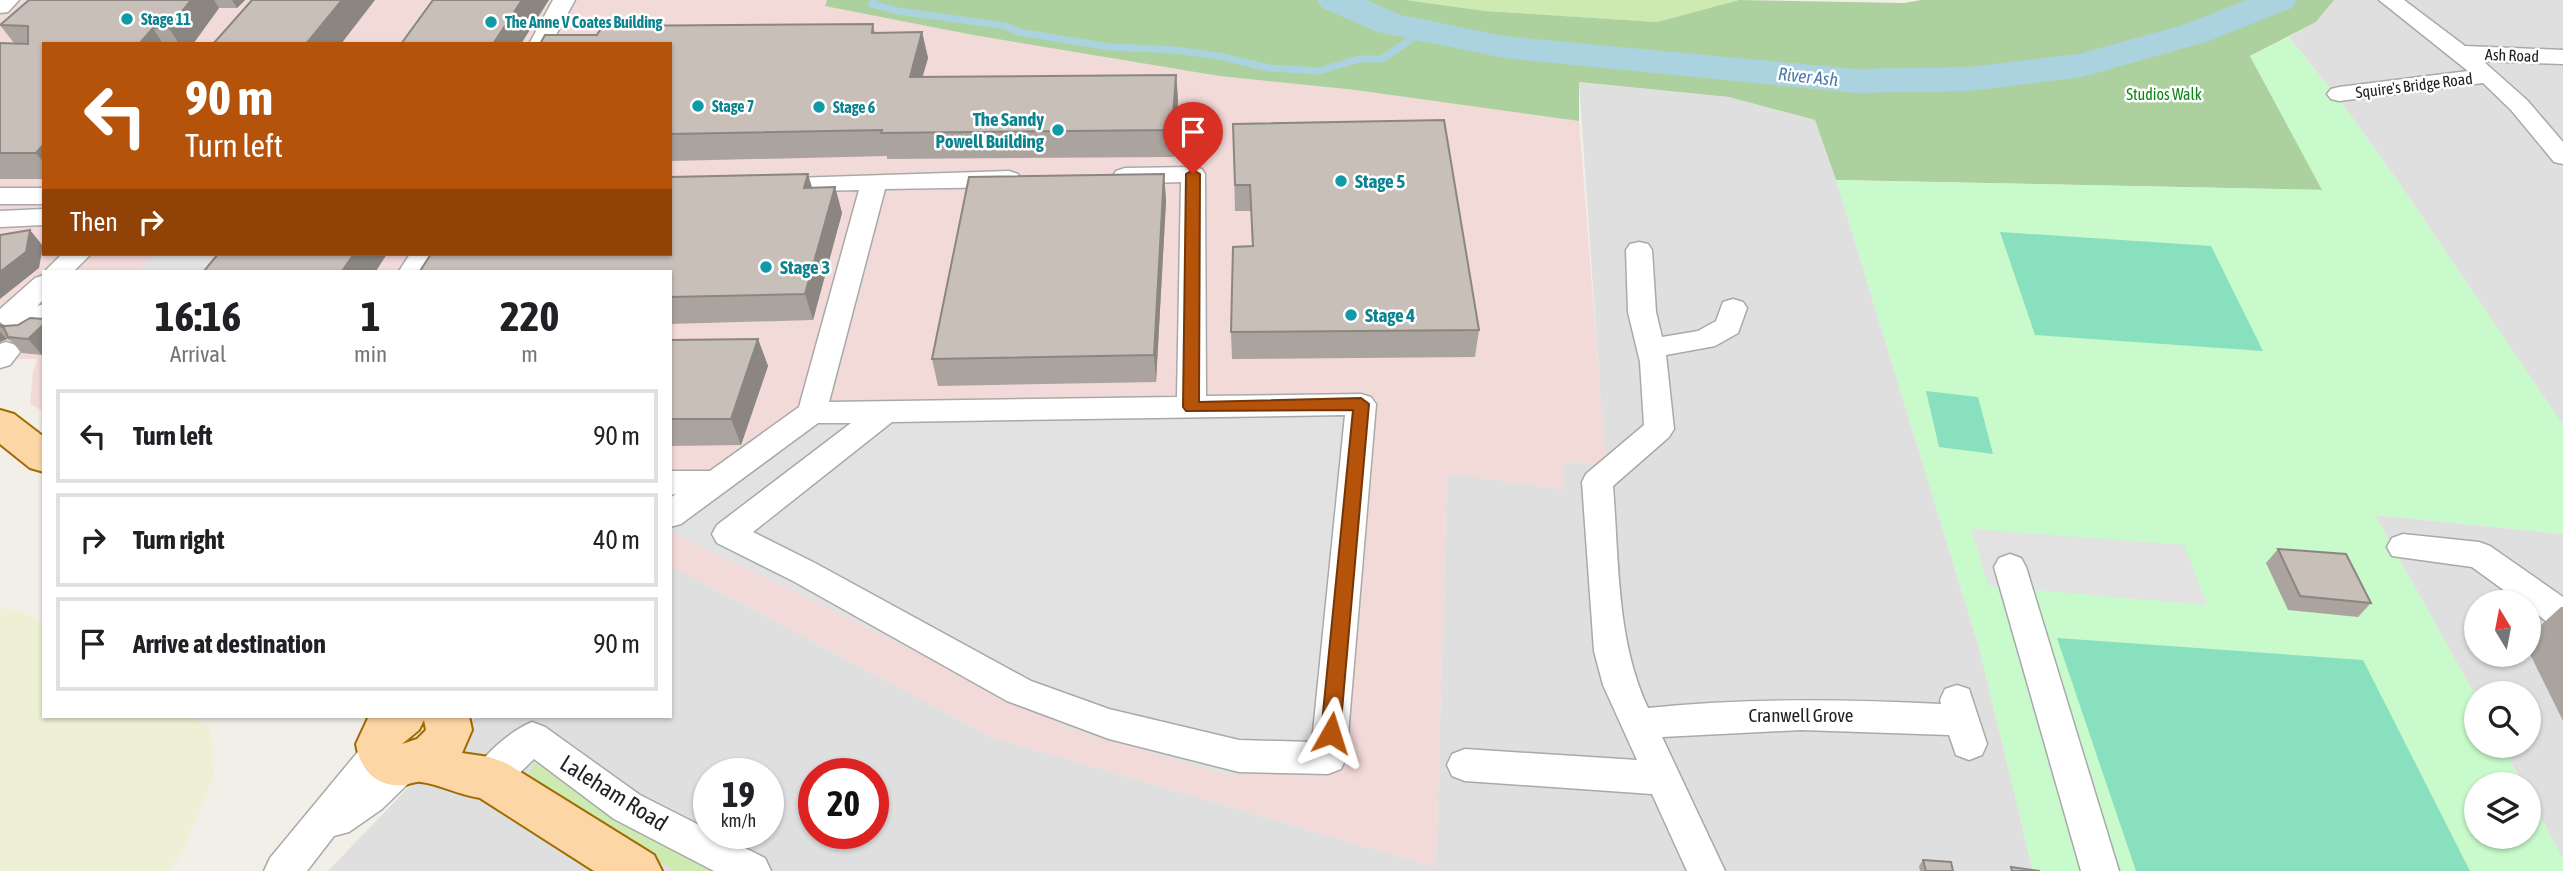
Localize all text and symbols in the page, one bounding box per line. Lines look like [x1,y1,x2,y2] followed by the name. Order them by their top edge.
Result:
[141,10,191,28] place label: Stage 11
[119,11,135,27] marker: Stage 11
[505,13,663,31] place label: The Anne V Coates Building
[483,14,499,30] marker: The Anne V Coates Building
[2485,45,2539,65] street label: Ash Road
[1777,63,1839,90] water label: River Ash
[185,69,273,125] text: 90 m
[2354,69,2474,102] street label: Squire's Bridge Road
[70,70,161,161] icon: left
[2126,85,2202,103] park label: Studios Walk
[712,97,754,115] place label: Stage 7
[690,98,706,114] marker: Stage 7
[833,98,876,116] place label: Stage 6
[811,99,827,115] marker: Stage 6
[1163,102,1223,174] pin
[936,108,1045,152] place label: The Sandy Powell Building
[1174,113,1212,151] icon: arrive
[1050,122,1066,138] marker: The Sandy Powell Building
[185,127,283,164] text: Turn left
[1355,170,1405,192] place label: Stage 5
[1333,173,1349,189] marker: Stage 5
[132,203,170,241] icon: right
[70,207,118,237] text: Then
[780,256,830,278] place label: Stage 3
[758,259,774,275] marker: Stage 3
[155,292,241,340] text: 16:16
[361,292,380,340] text: 1
[500,292,559,340] text: 220
[1365,304,1415,326] place label: Stage 4
[1343,307,1359,323] marker: Stage 4
[170,341,226,367] text: Arrival
[354,341,387,367] text: min
[521,341,538,367] text: m
[74,417,112,455] icon: left
[133,421,213,451] text: Turn left
[593,421,640,451] text: 90 m
[74,521,112,559] icon: right
[133,525,224,555] text: Turn right
[593,525,640,555] text: 40 m
[2464,590,2541,667] north arrow
[2464,590,2541,849] map controls
[74,625,112,663] icon: arrive
[133,629,326,659] text: Arrive at destination
[593,629,640,659] text: 90 m
[2464,681,2541,758] button: search
[1294,696,1368,770] position arrow
[1749,704,1853,726] street label: Cranwell Grove
[556,750,672,836] street label: Laleham Road
[798,758,889,849] speed limit sign: 20
[2464,772,2541,849] button: layers
[722,774,755,814] text: 19
[721,810,756,831] text: km/h

